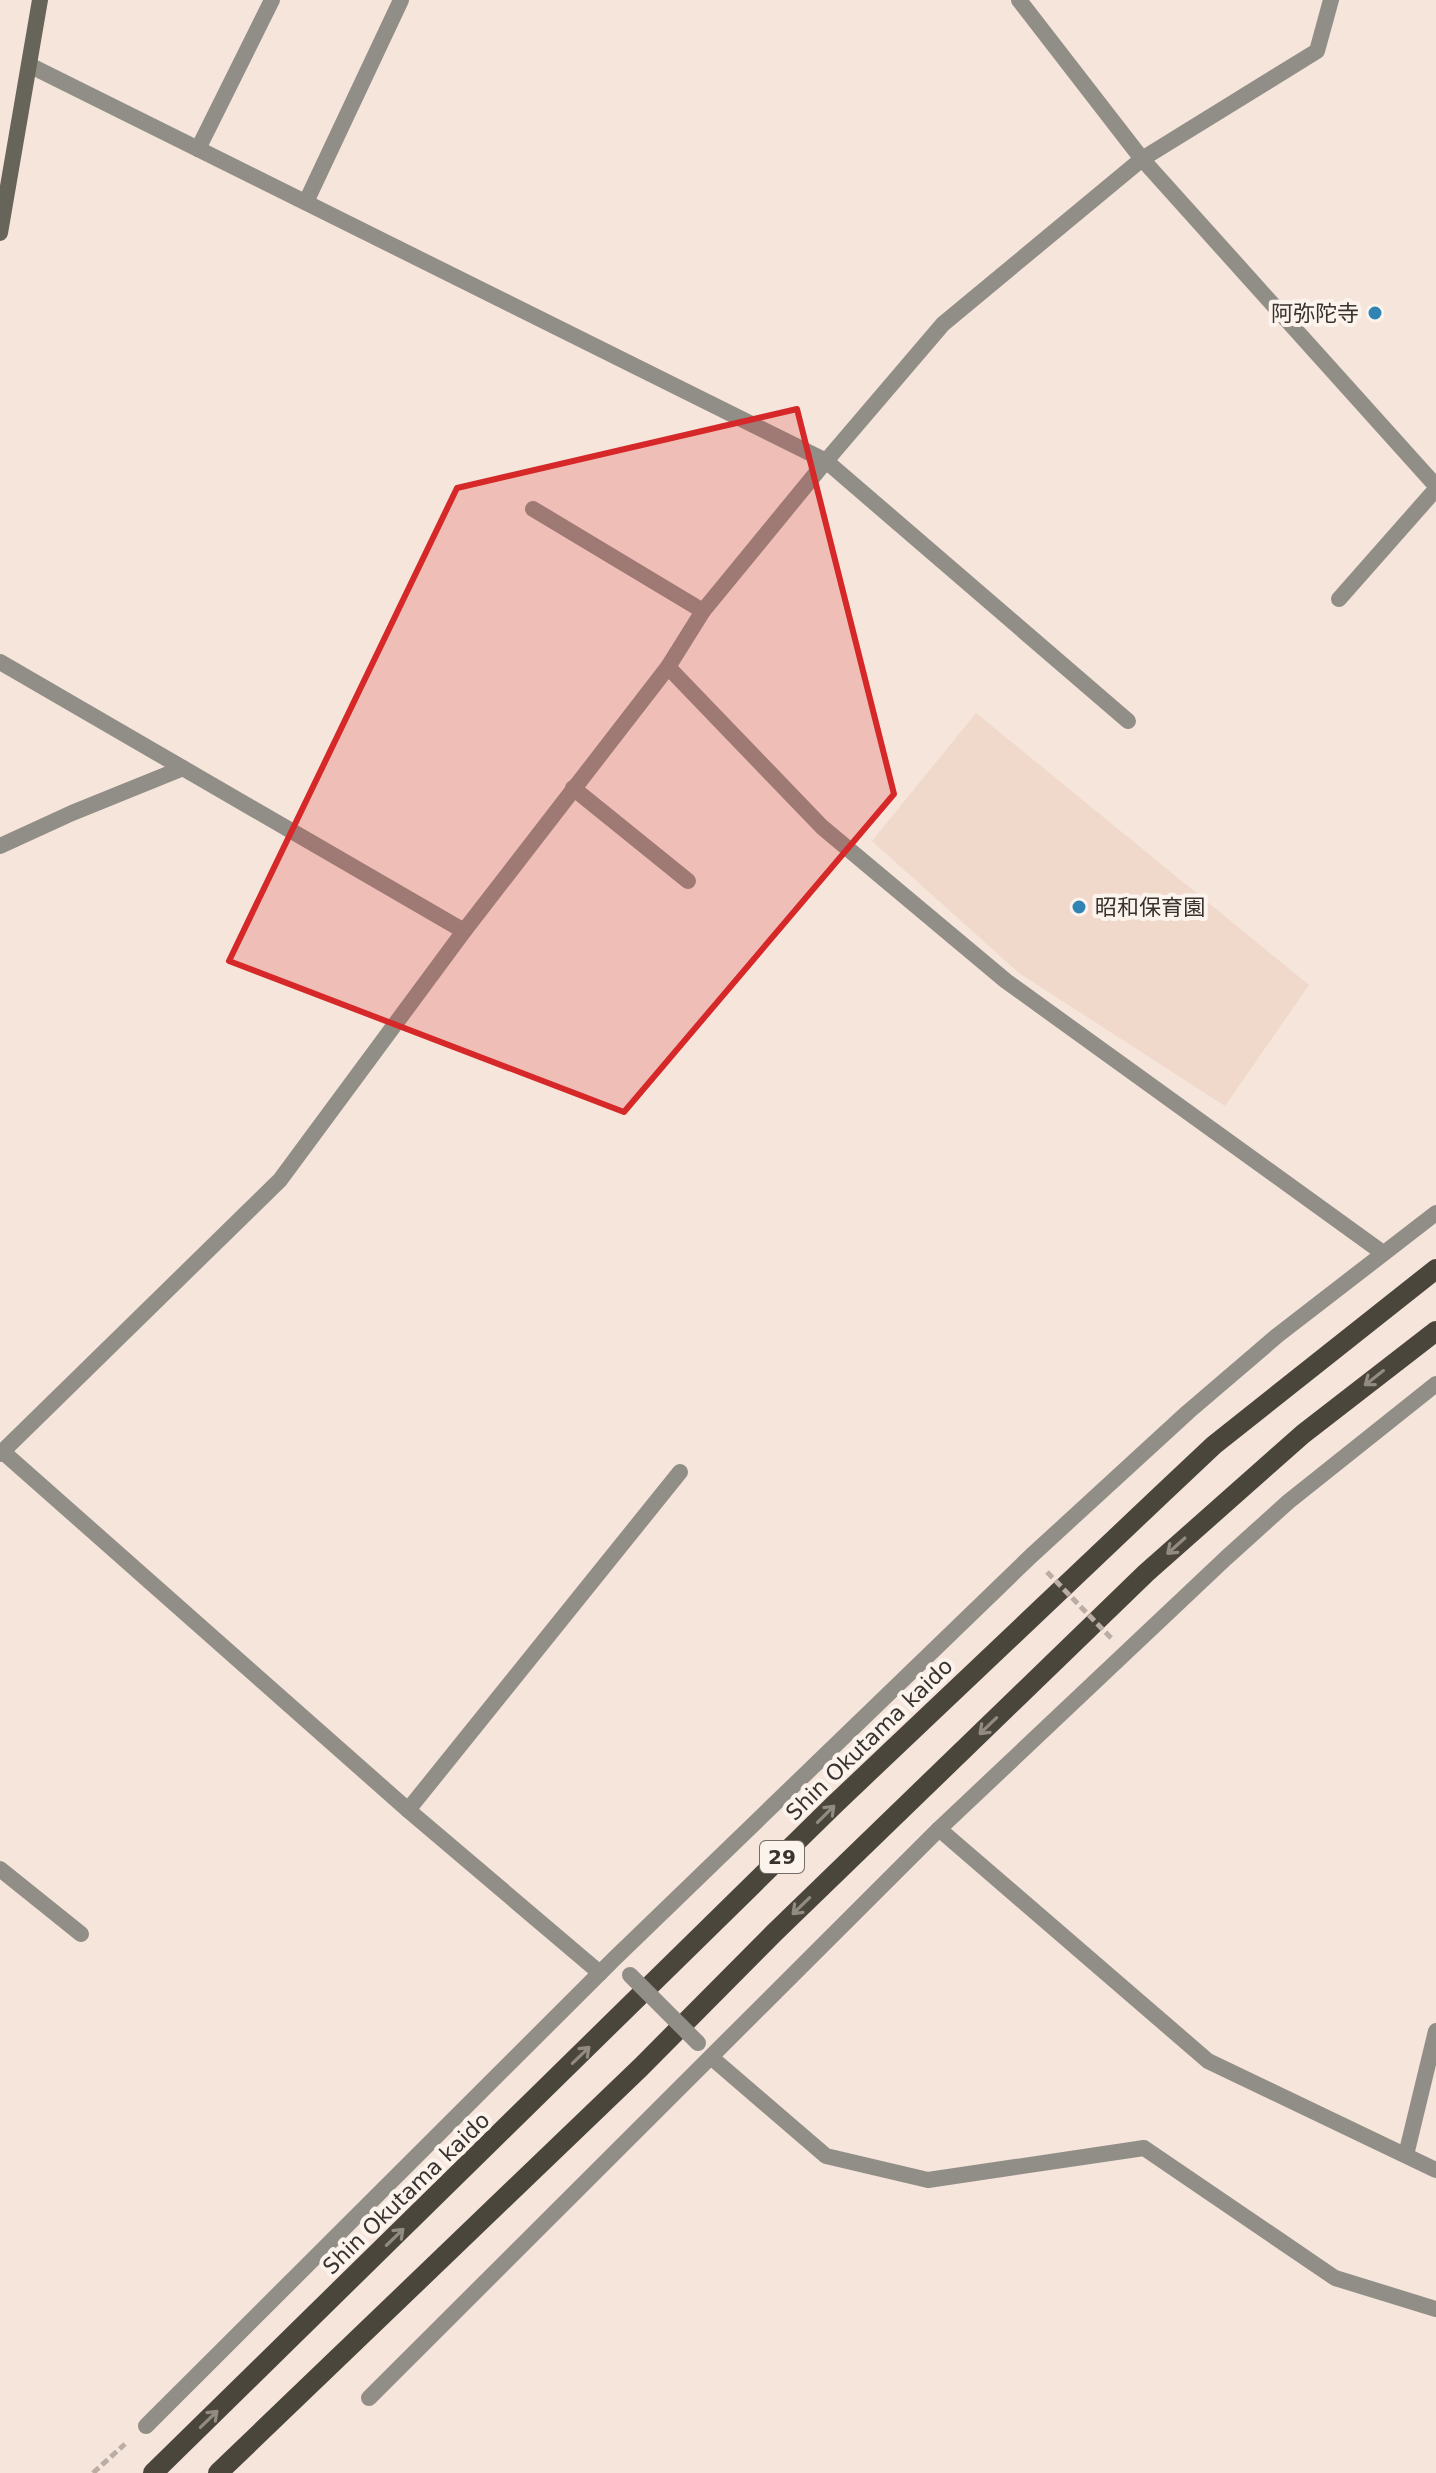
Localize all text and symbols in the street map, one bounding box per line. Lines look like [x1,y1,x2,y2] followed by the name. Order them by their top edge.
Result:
[1271,301,1359,326] place label: 阿弥陀寺
[1366,304,1384,322] marker: 阿弥陀寺
[1095,895,1205,920] place label: 昭和保育園
[1070,898,1088,916] marker: 昭和保育園
[1364,1370,1385,1387] one-way arrow
[1166,1536,1186,1554] one-way arrow
[781,1653,958,1825] street label: Shin Okutama kaido
[978,1716,998,1735] one-way arrow
[816,1804,836,1823] one-way arrow
[760,1841,804,1873] road number: 29
[791,1897,811,1916] one-way arrow
[571,2046,590,2065] one-way arrow
[318,2107,495,2279] street label: Shin Okutama kaido
[385,2228,404,2247] one-way arrow
[199,2409,219,2428] one-way arrow

